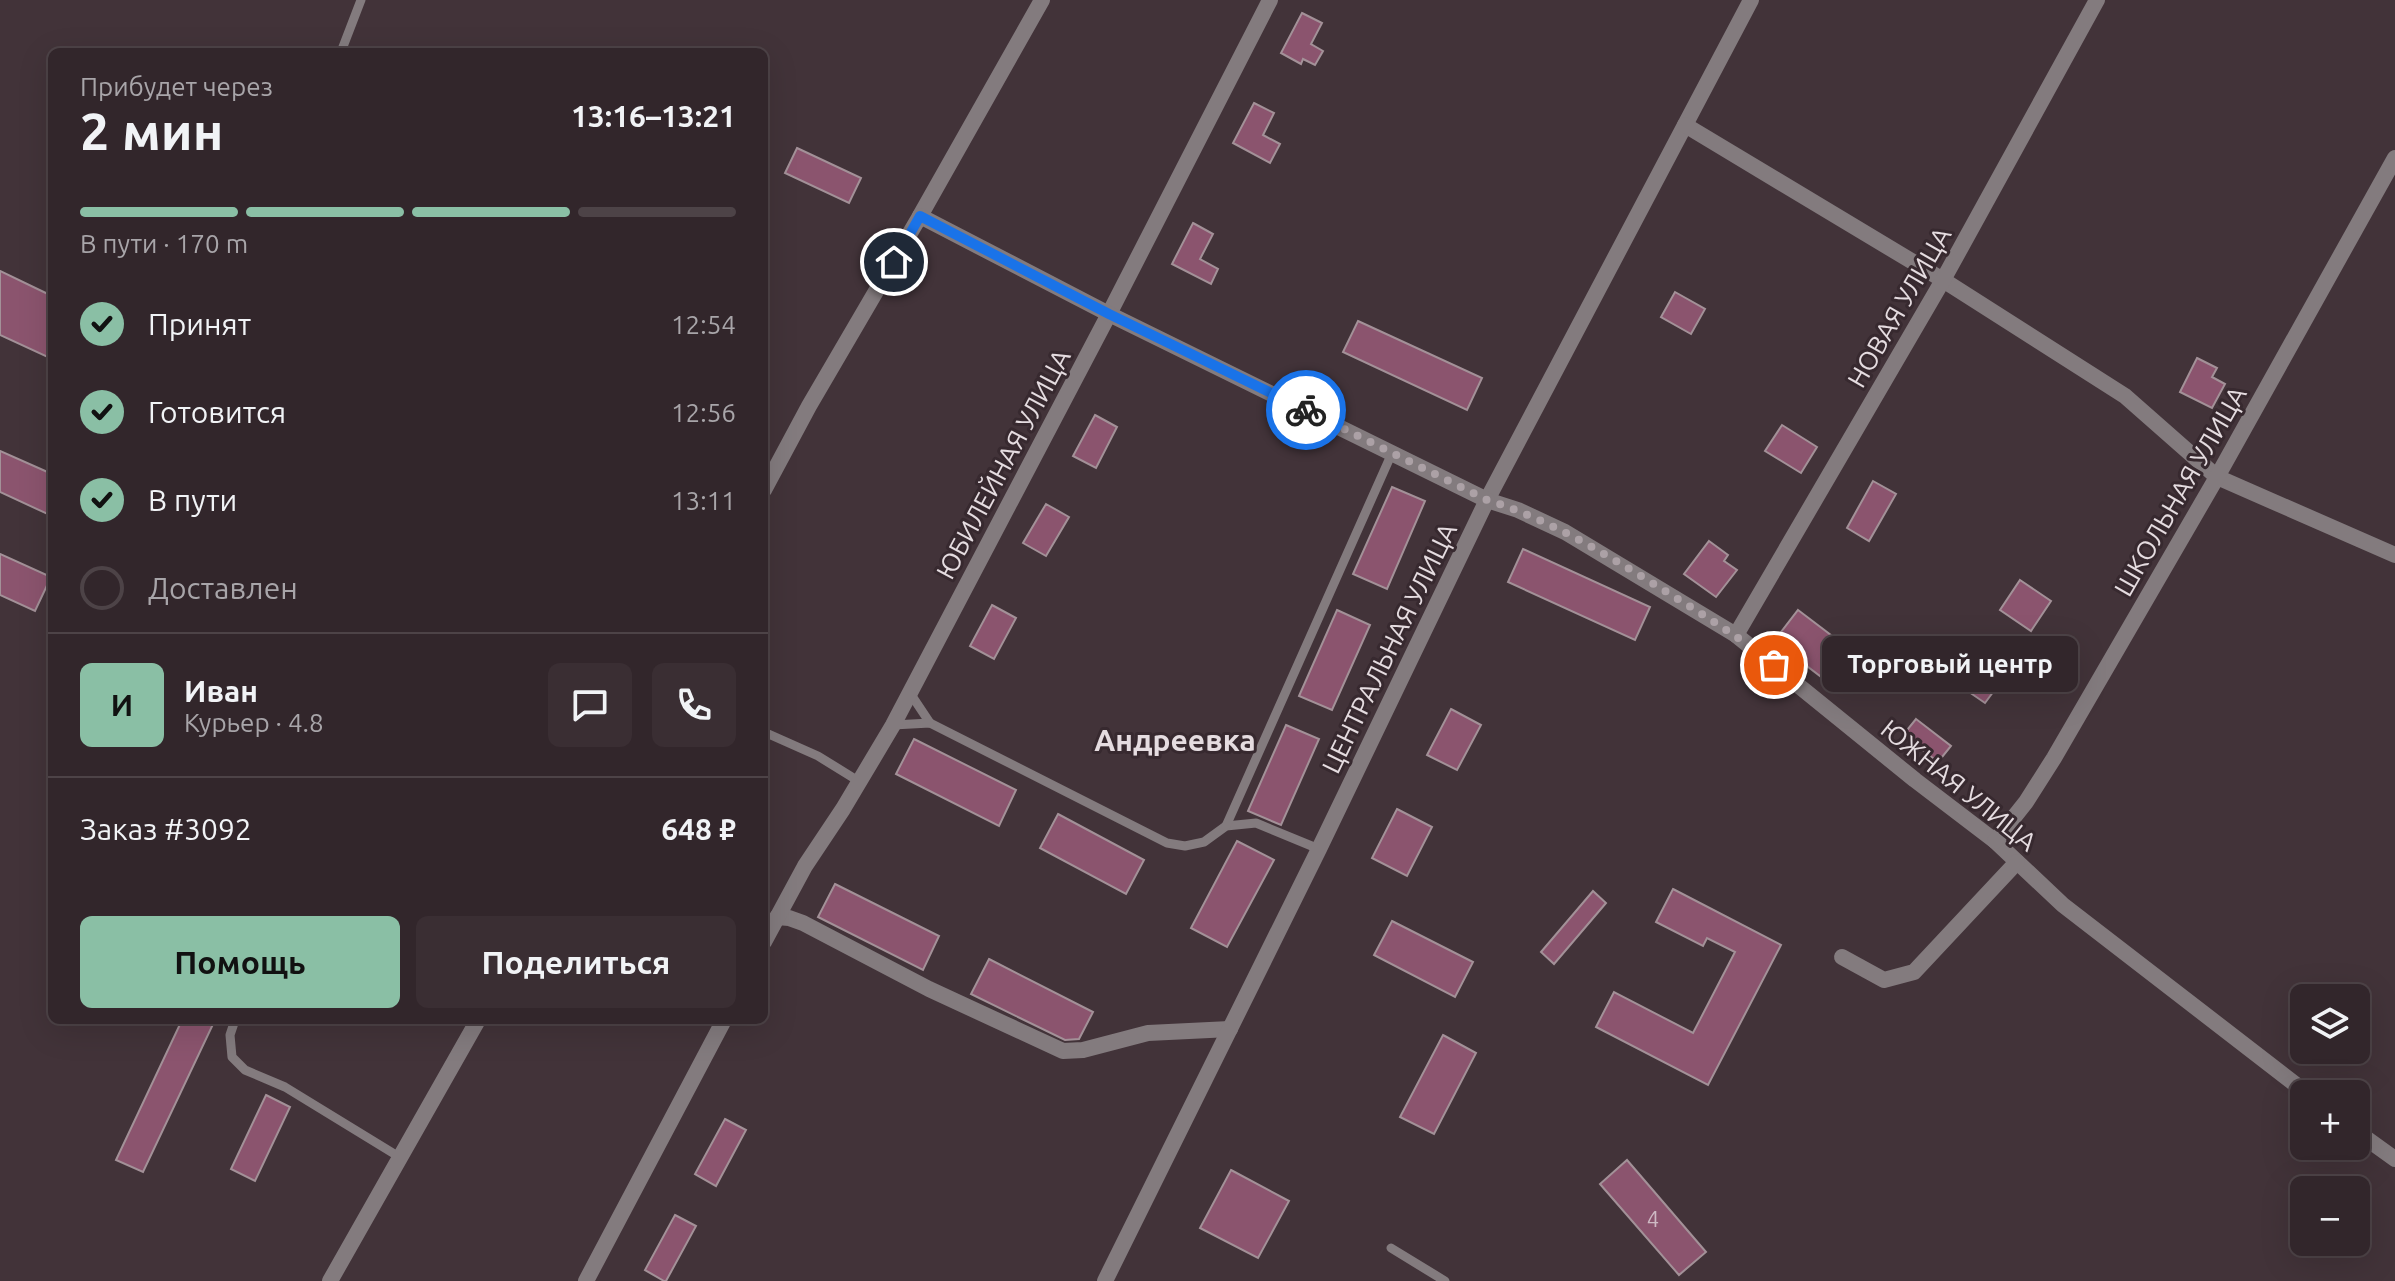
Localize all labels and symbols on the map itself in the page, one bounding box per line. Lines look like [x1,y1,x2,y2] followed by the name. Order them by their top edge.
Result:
[1841,222,1957,392] street label: НОВАЯ УЛИЦА
[860,228,928,296] pin
[930,344,1076,584] street label: ЮБИЛЕЙНАЯ УЛИЦА
[1266,370,1346,450] courier
[2108,381,2252,601] street label: ШКОЛЬНАЯ УЛИЦА
[1316,518,1462,778] street label: ЦЕНТРАЛЬНАЯ УЛИЦА
[1740,631,1808,699] pin
[1822,637,2078,693] callout: Торговый центр
[1876,714,2043,857] street label: ЮЖНАЯ УЛИЦА
[1094,723,1256,757] district label: Андреевка
[1647,1206,1659,1231] house number: 4

